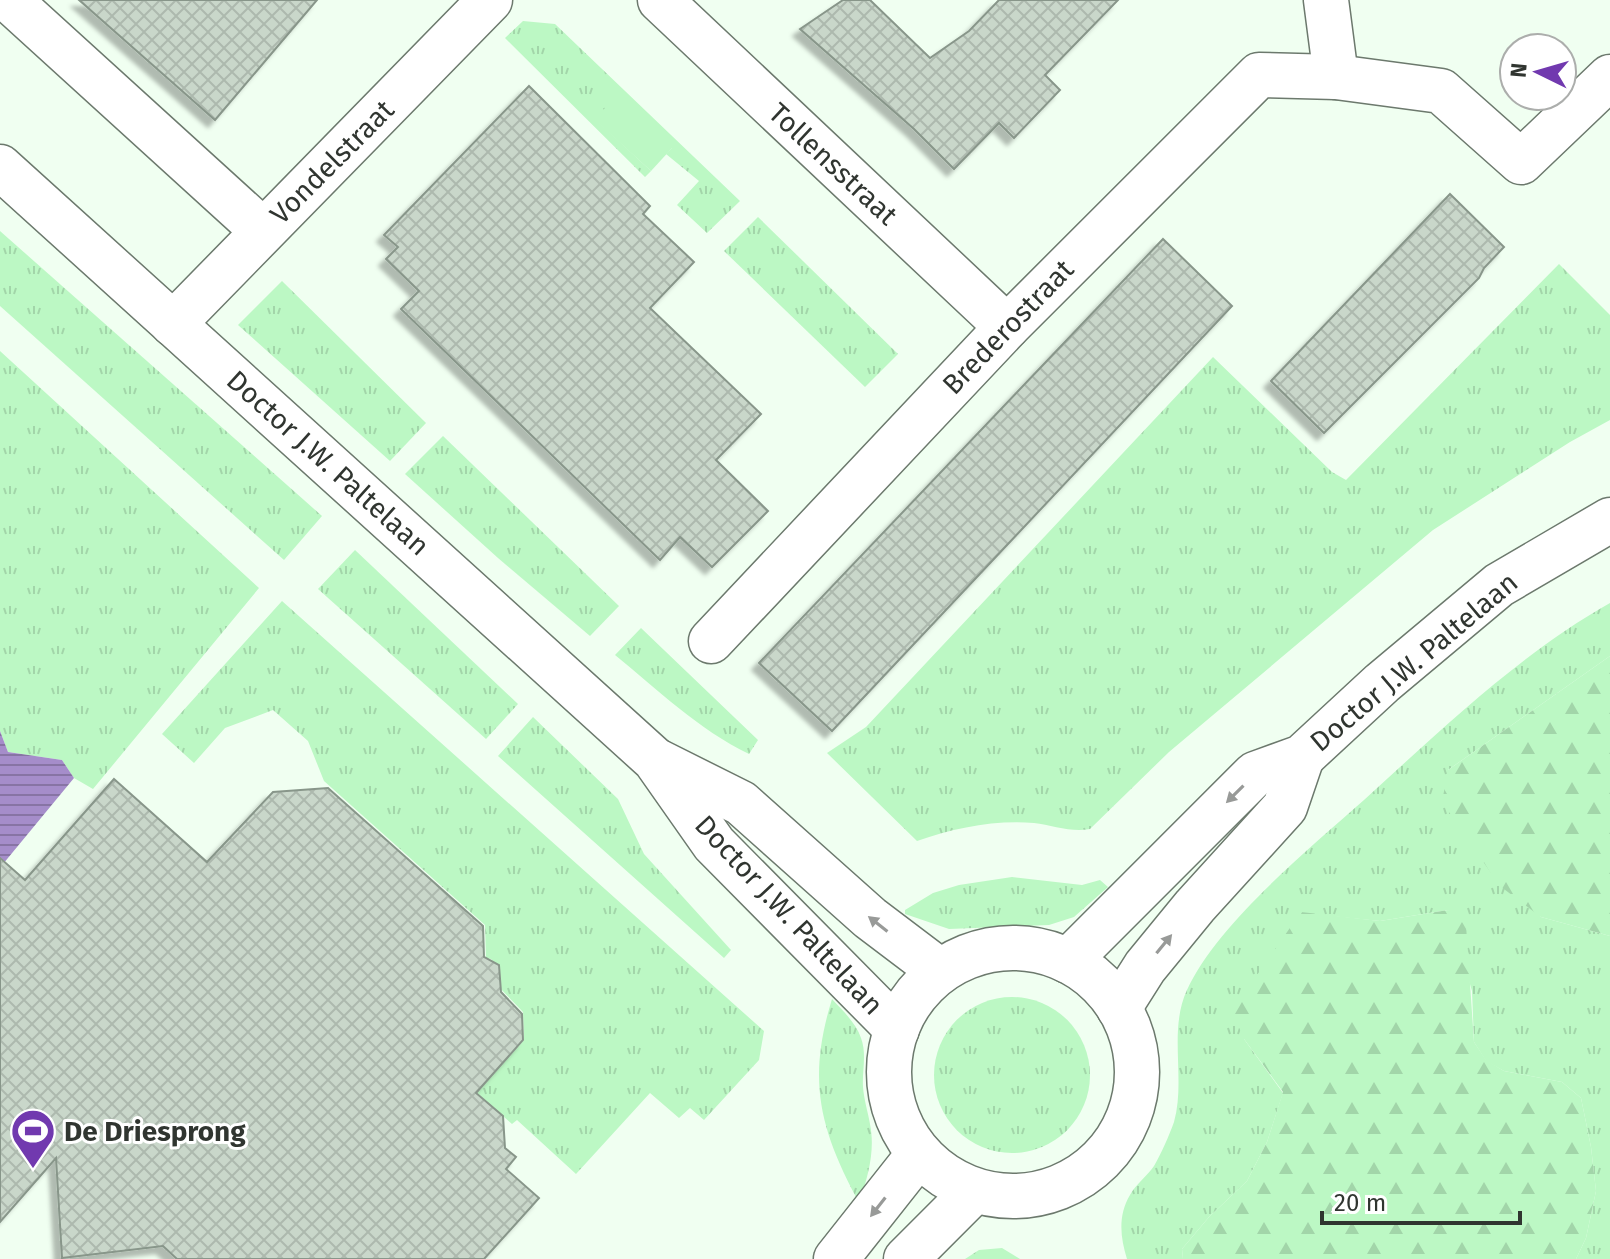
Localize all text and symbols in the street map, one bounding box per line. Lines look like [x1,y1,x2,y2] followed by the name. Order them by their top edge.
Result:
[1498,32,1578,112] north arrow
[1504,62,1533,79] text: N
[263,93,401,231] street label: Vondelstraat
[762,96,905,232] street label: Tollensstraat
[936,252,1081,401] street label: Brederostraat
[220,364,436,562] street label: Doctor J.W. Paltelaan
[1304,566,1524,758] street label: Doctor J.W. Paltelaan
[1226,784,1245,803] one-way arrow
[688,808,890,1022] street label: Doctor J.W. Paltelaan
[868,917,888,933] one-way arrow
[1155,934,1172,954] one-way arrow
[9,1107,57,1170] sports icon: De Driesprong
[64,1115,246,1148] place label: De Driesprong
[1322,1175,1520,1225] scale bar
[1334,1189,1386,1217] text: 20 m
[870,1197,887,1217] one-way arrow

